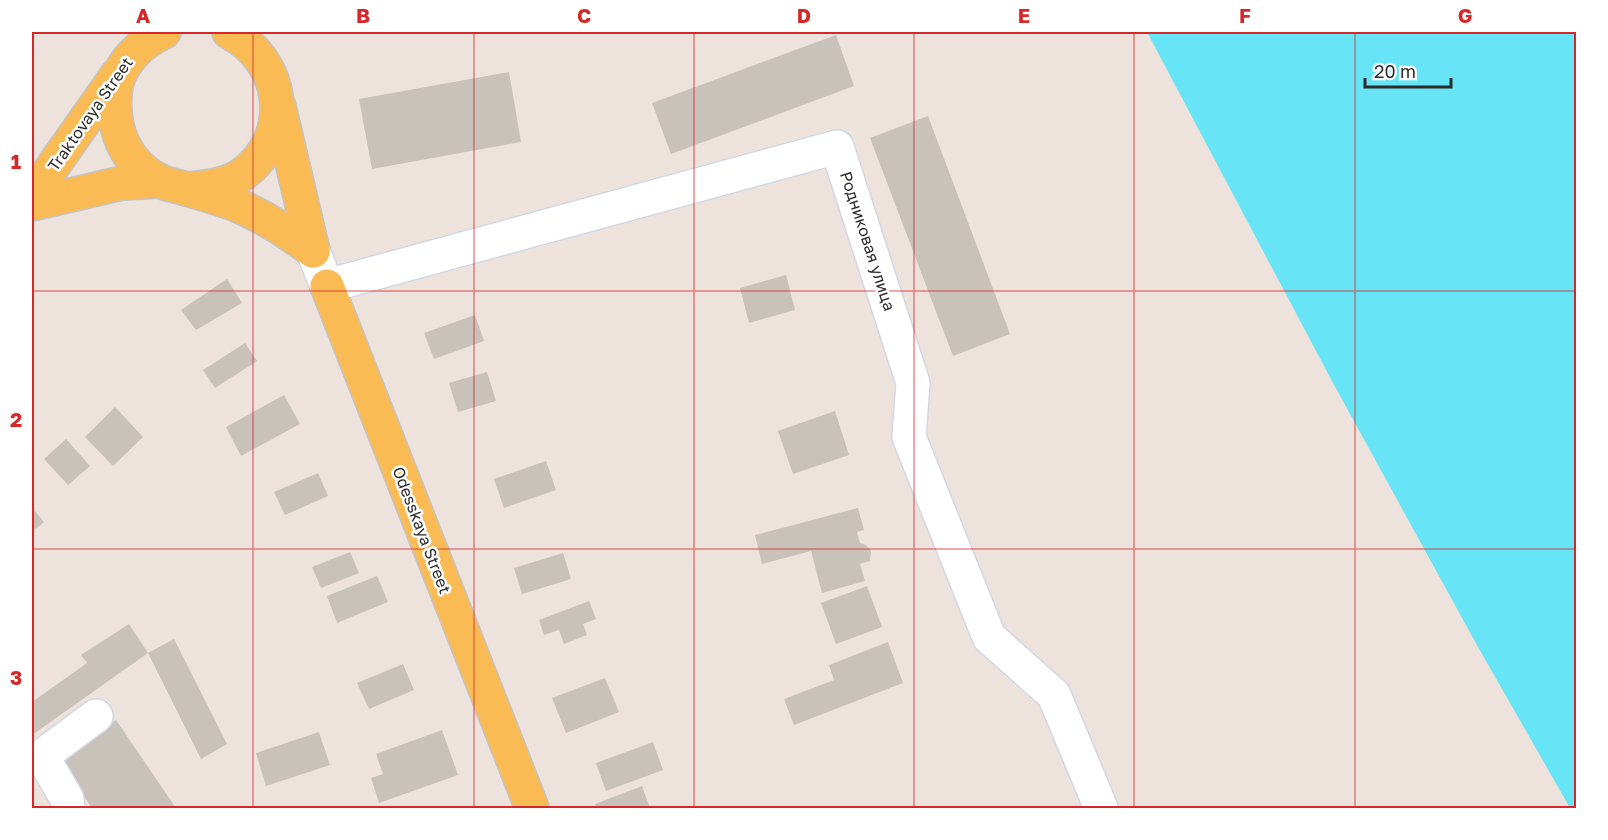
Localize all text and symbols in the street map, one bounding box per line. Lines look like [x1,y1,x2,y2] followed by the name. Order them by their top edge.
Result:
[136,3,150,27] text: A
[356,3,370,27] text: B
[577,3,591,27] text: C
[797,3,811,27] text: D
[1018,3,1030,27] text: E
[1239,3,1251,27] text: F
[1458,3,1472,27] text: G
[1365,51,1450,89] scale bar
[43,53,137,175] street label: Traktovaya Street
[1374,60,1416,82] text: 20 m
[11,149,21,173] text: 1
[836,169,900,313] street label: Родниковая улица
[10,407,22,431] text: 2
[389,464,455,596] street label: Odesskaya Street
[10,665,22,689] text: 3

